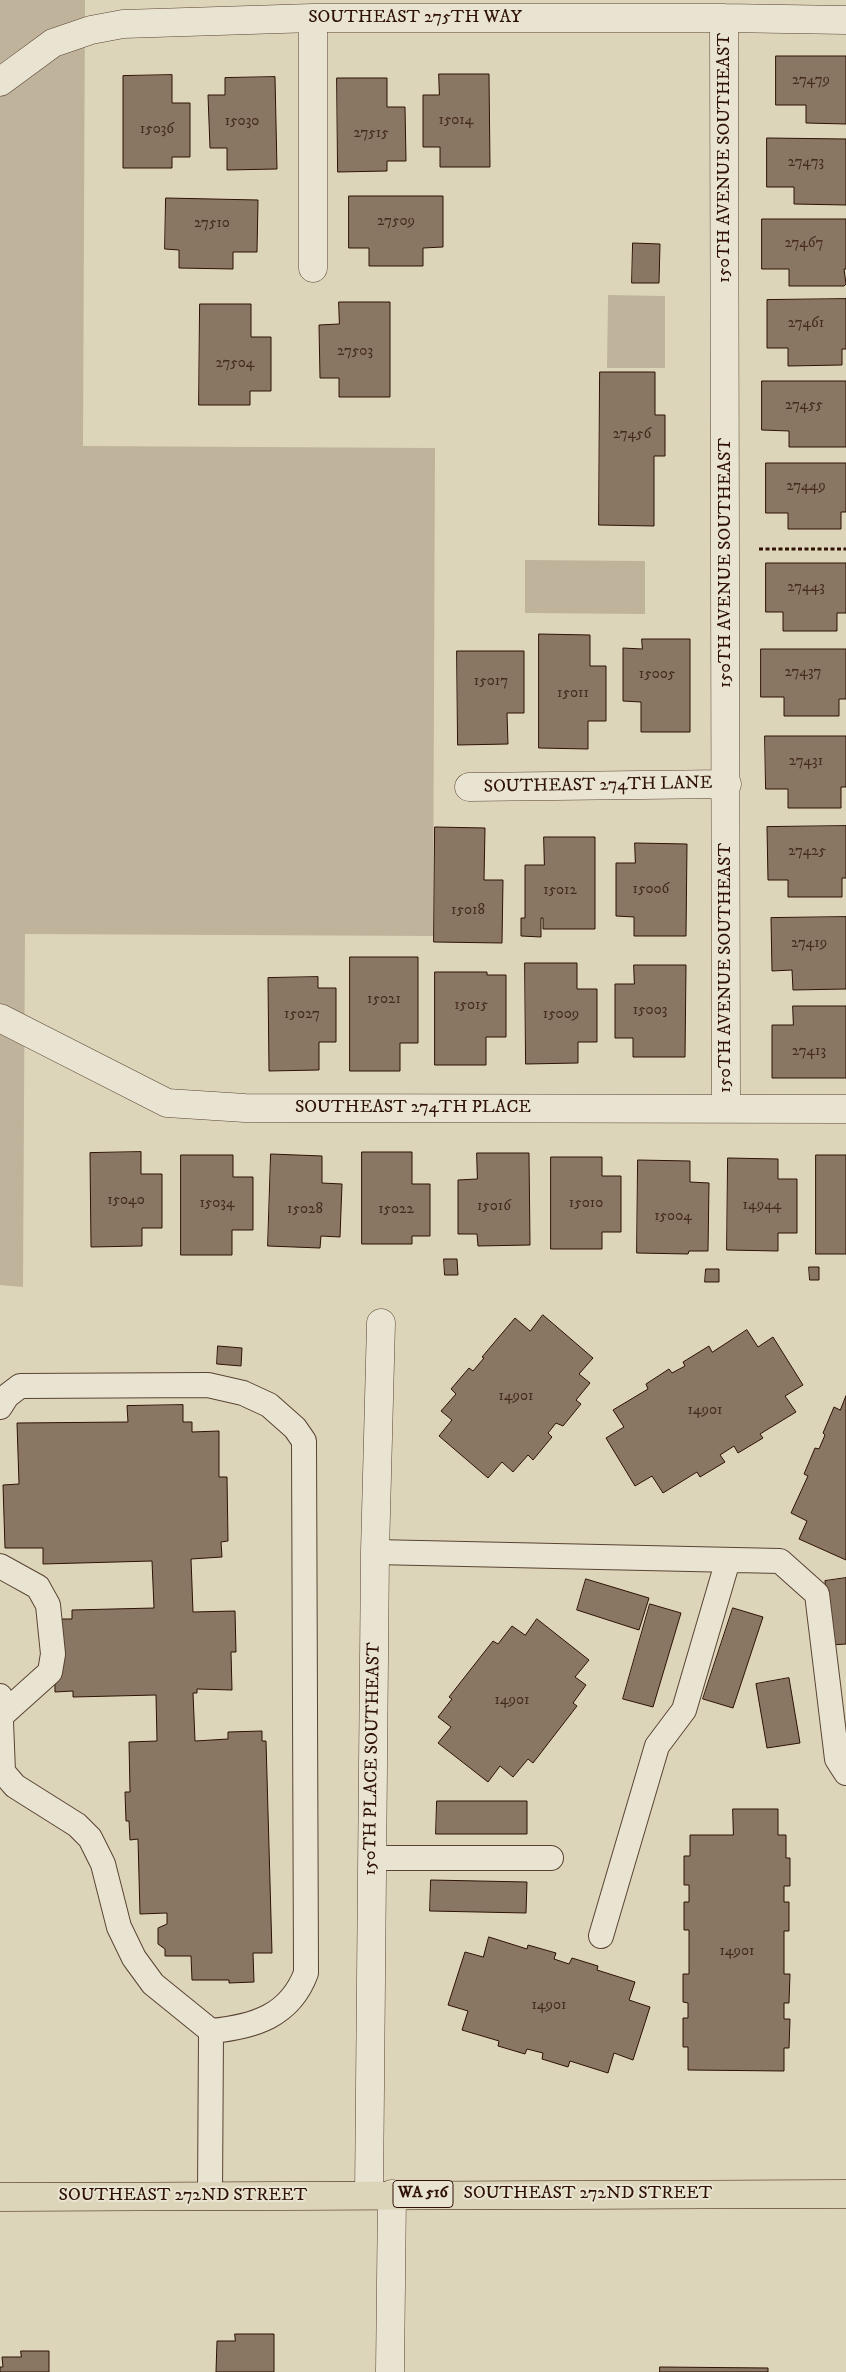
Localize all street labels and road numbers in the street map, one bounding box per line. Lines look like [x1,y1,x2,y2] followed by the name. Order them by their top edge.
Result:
[308,7,522,29] street label: SOUTHEAST 275TH WAY
[714,33,736,283] street label: 150TH AVENUE SOUTHEAST
[715,438,737,688] street label: 150TH AVENUE SOUTHEAST
[483,773,713,799] street label: SOUTHEAST 274TH LANE
[715,843,737,1093] street label: 150TH AVENUE SOUTHEAST
[295,1097,531,1119] street label: SOUTHEAST 274TH PLACE
[360,1642,386,1876] street label: 150TH PLACE SOUTHEAST
[393,2180,453,2208] road number: WA 516
[464,2183,712,2205] street label: SOUTHEAST 272ND STREET
[59,2185,307,2207] street label: SOUTHEAST 272ND STREET

